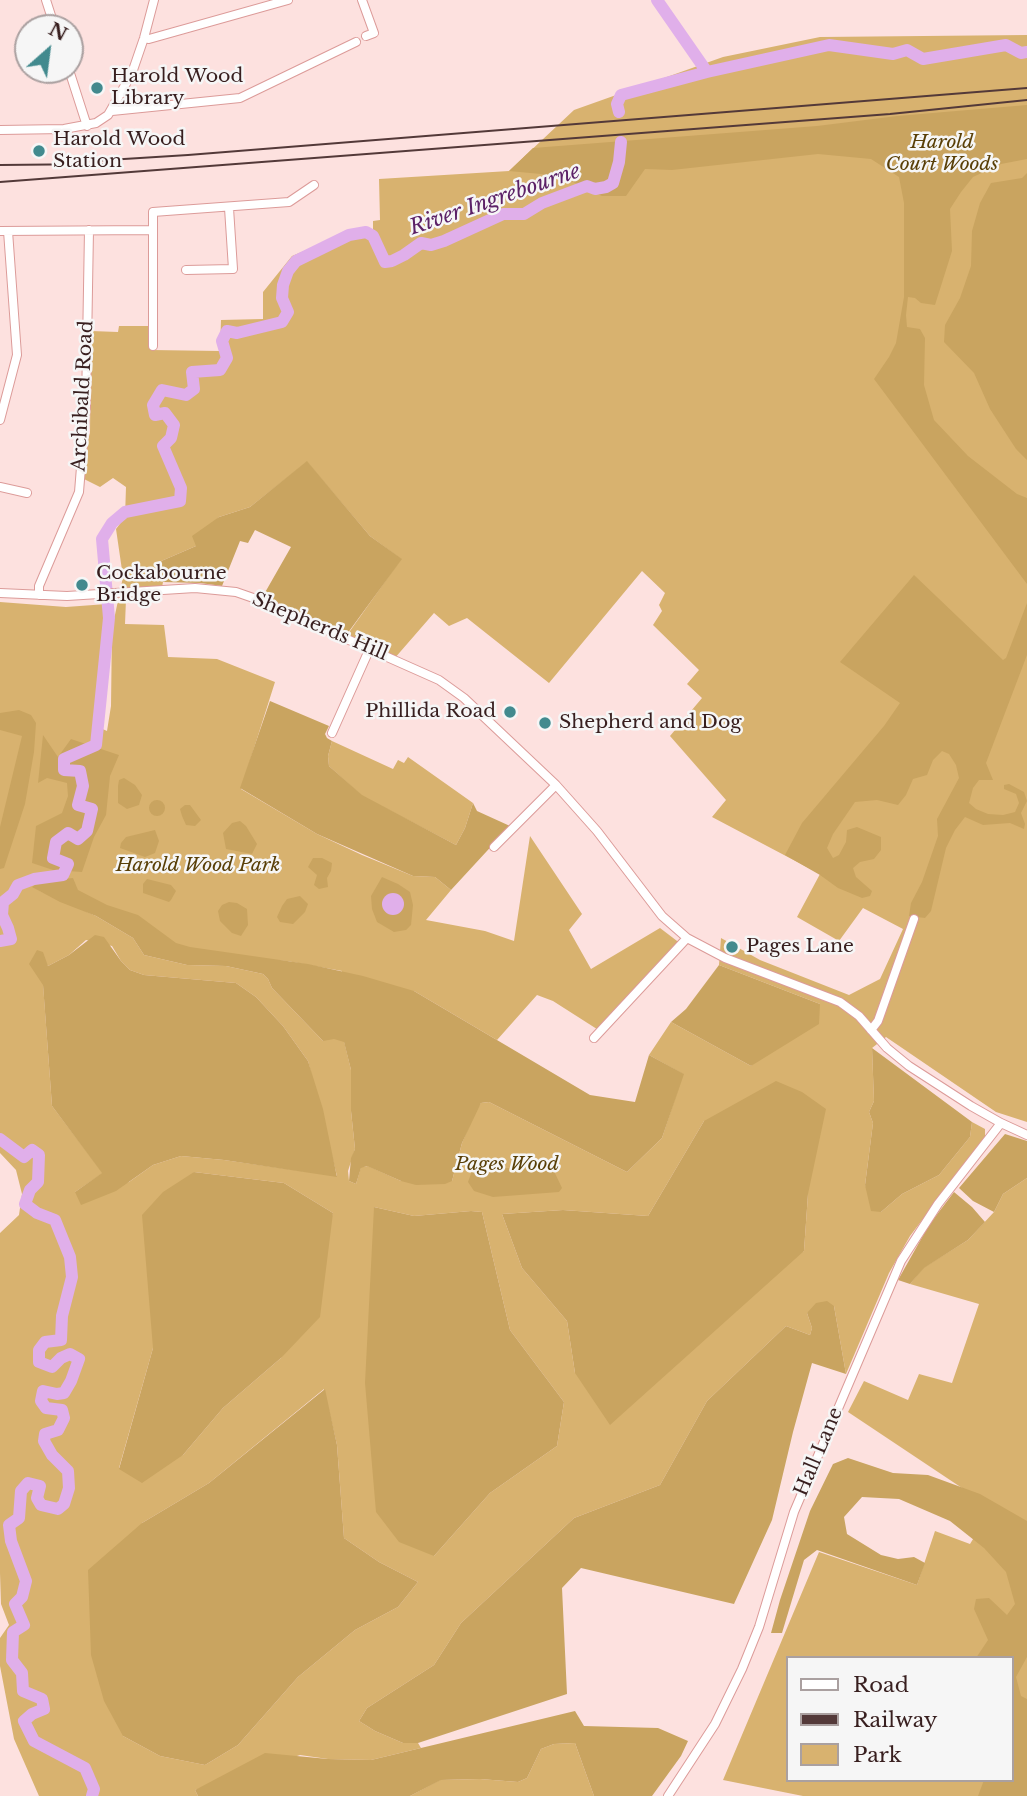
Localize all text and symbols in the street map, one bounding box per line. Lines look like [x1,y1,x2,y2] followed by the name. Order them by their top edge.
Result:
[14,14,84,84] north arrow
[45,17,71,46] text: N
[111,66,243,110] place label: Harold Wood Library
[89,80,105,96] marker: Harold Wood Library
[53,129,185,173] place label: Harold Wood Station
[886,132,998,176] park label: Harold Court Woods
[31,143,47,159] marker: Harold Wood Station
[406,159,584,241] water label: River Ingrebourne
[68,320,98,472] street label: Archibald Road
[96,563,227,607] place label: Cockabourne Bridge
[74,577,90,593] marker: Cockabourne Bridge
[249,588,391,666] street label: Shepherds Hill
[365,701,496,723] place label: Phillida Road
[502,704,518,720] marker: Phillida Road
[559,712,742,734] place label: Shepherd and Dog
[537,715,553,731] marker: Shepherd and Dog
[116,855,280,877] park label: Harold Wood Park
[746,936,854,958] place label: Pages Lane
[724,939,740,955] marker: Pages Lane
[455,1154,559,1176] park label: Pages Wood
[790,1404,848,1500] street label: Hall Lane
[786,1656,1013,1782] legend
[853,1672,909,1698] text: Road
[853,1707,937,1733] text: Railway
[853,1742,902,1768] text: Park

